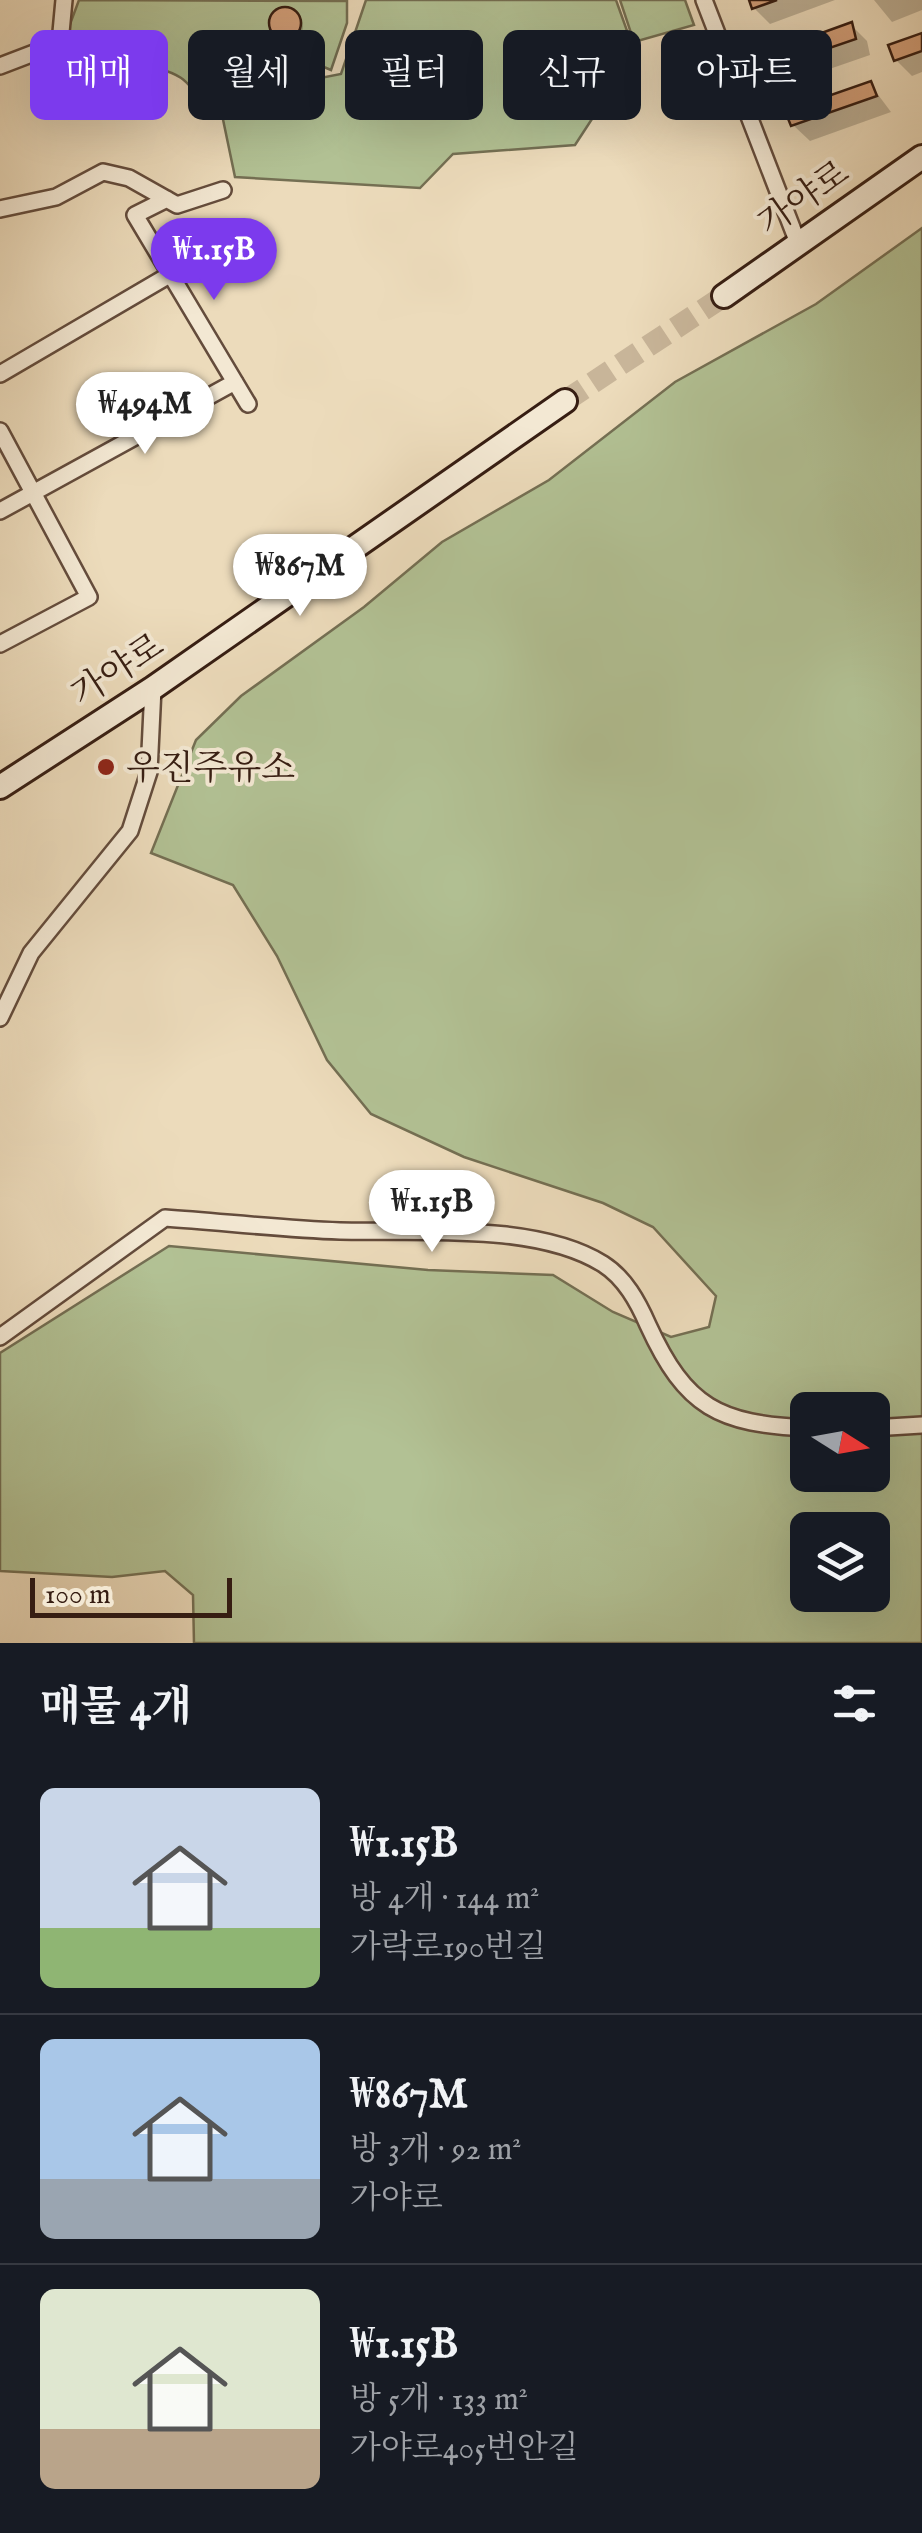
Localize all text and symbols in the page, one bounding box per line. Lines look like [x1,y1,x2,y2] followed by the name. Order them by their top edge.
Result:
[30,30,168,120] chip: 매매
[188,30,325,120] chip: 월세
[345,30,483,120] chip: 필터
[503,30,641,120] chip: 신규
[661,30,832,120] chip: 아파트
[750,152,859,247] street label: 가야로
[133,218,295,303] pin: ₩1.15B
[173,230,255,271] text: ₩1.15B
[75,372,215,457] pin: ₩494M
[98,384,192,425] text: ₩494M
[230,534,370,619] pin: ₩867M
[255,546,345,587] text: ₩867M
[64,625,173,718] street label: 가야로
[126,747,295,792] place label: 우진주유소
[95,756,117,778] marker: 우진주유소
[351,1170,513,1255] pin: ₩1.15B
[391,1182,473,1223] text: ₩1.15B
[790,1392,890,1492] north arrow
[790,1392,890,1612] map controls
[790,1512,890,1612] button: layers
[30,1573,232,1618] scale bar
[45,1578,111,1613] text: 100 m
[827,1676,882,1731] icon: filters
[40,1682,191,1735] text: 매물 4개
[350,1818,458,1871] text: ₩1.15B
[120,1828,240,1948] icon: home
[350,1879,539,1920] text: 방 4개 · 144 m²
[350,1928,546,1969] text: 가락로190번길
[350,2069,468,2122] text: ₩867M
[120,2079,240,2199] icon: home
[350,2130,521,2171] text: 방 3개 · 92 m²
[350,2179,443,2220] text: 가야로
[350,2319,458,2372] text: ₩1.15B
[120,2329,240,2449] icon: home
[350,2380,528,2421] text: 방 5개 · 133 m²
[350,2429,578,2470] text: 가야로405번안길

